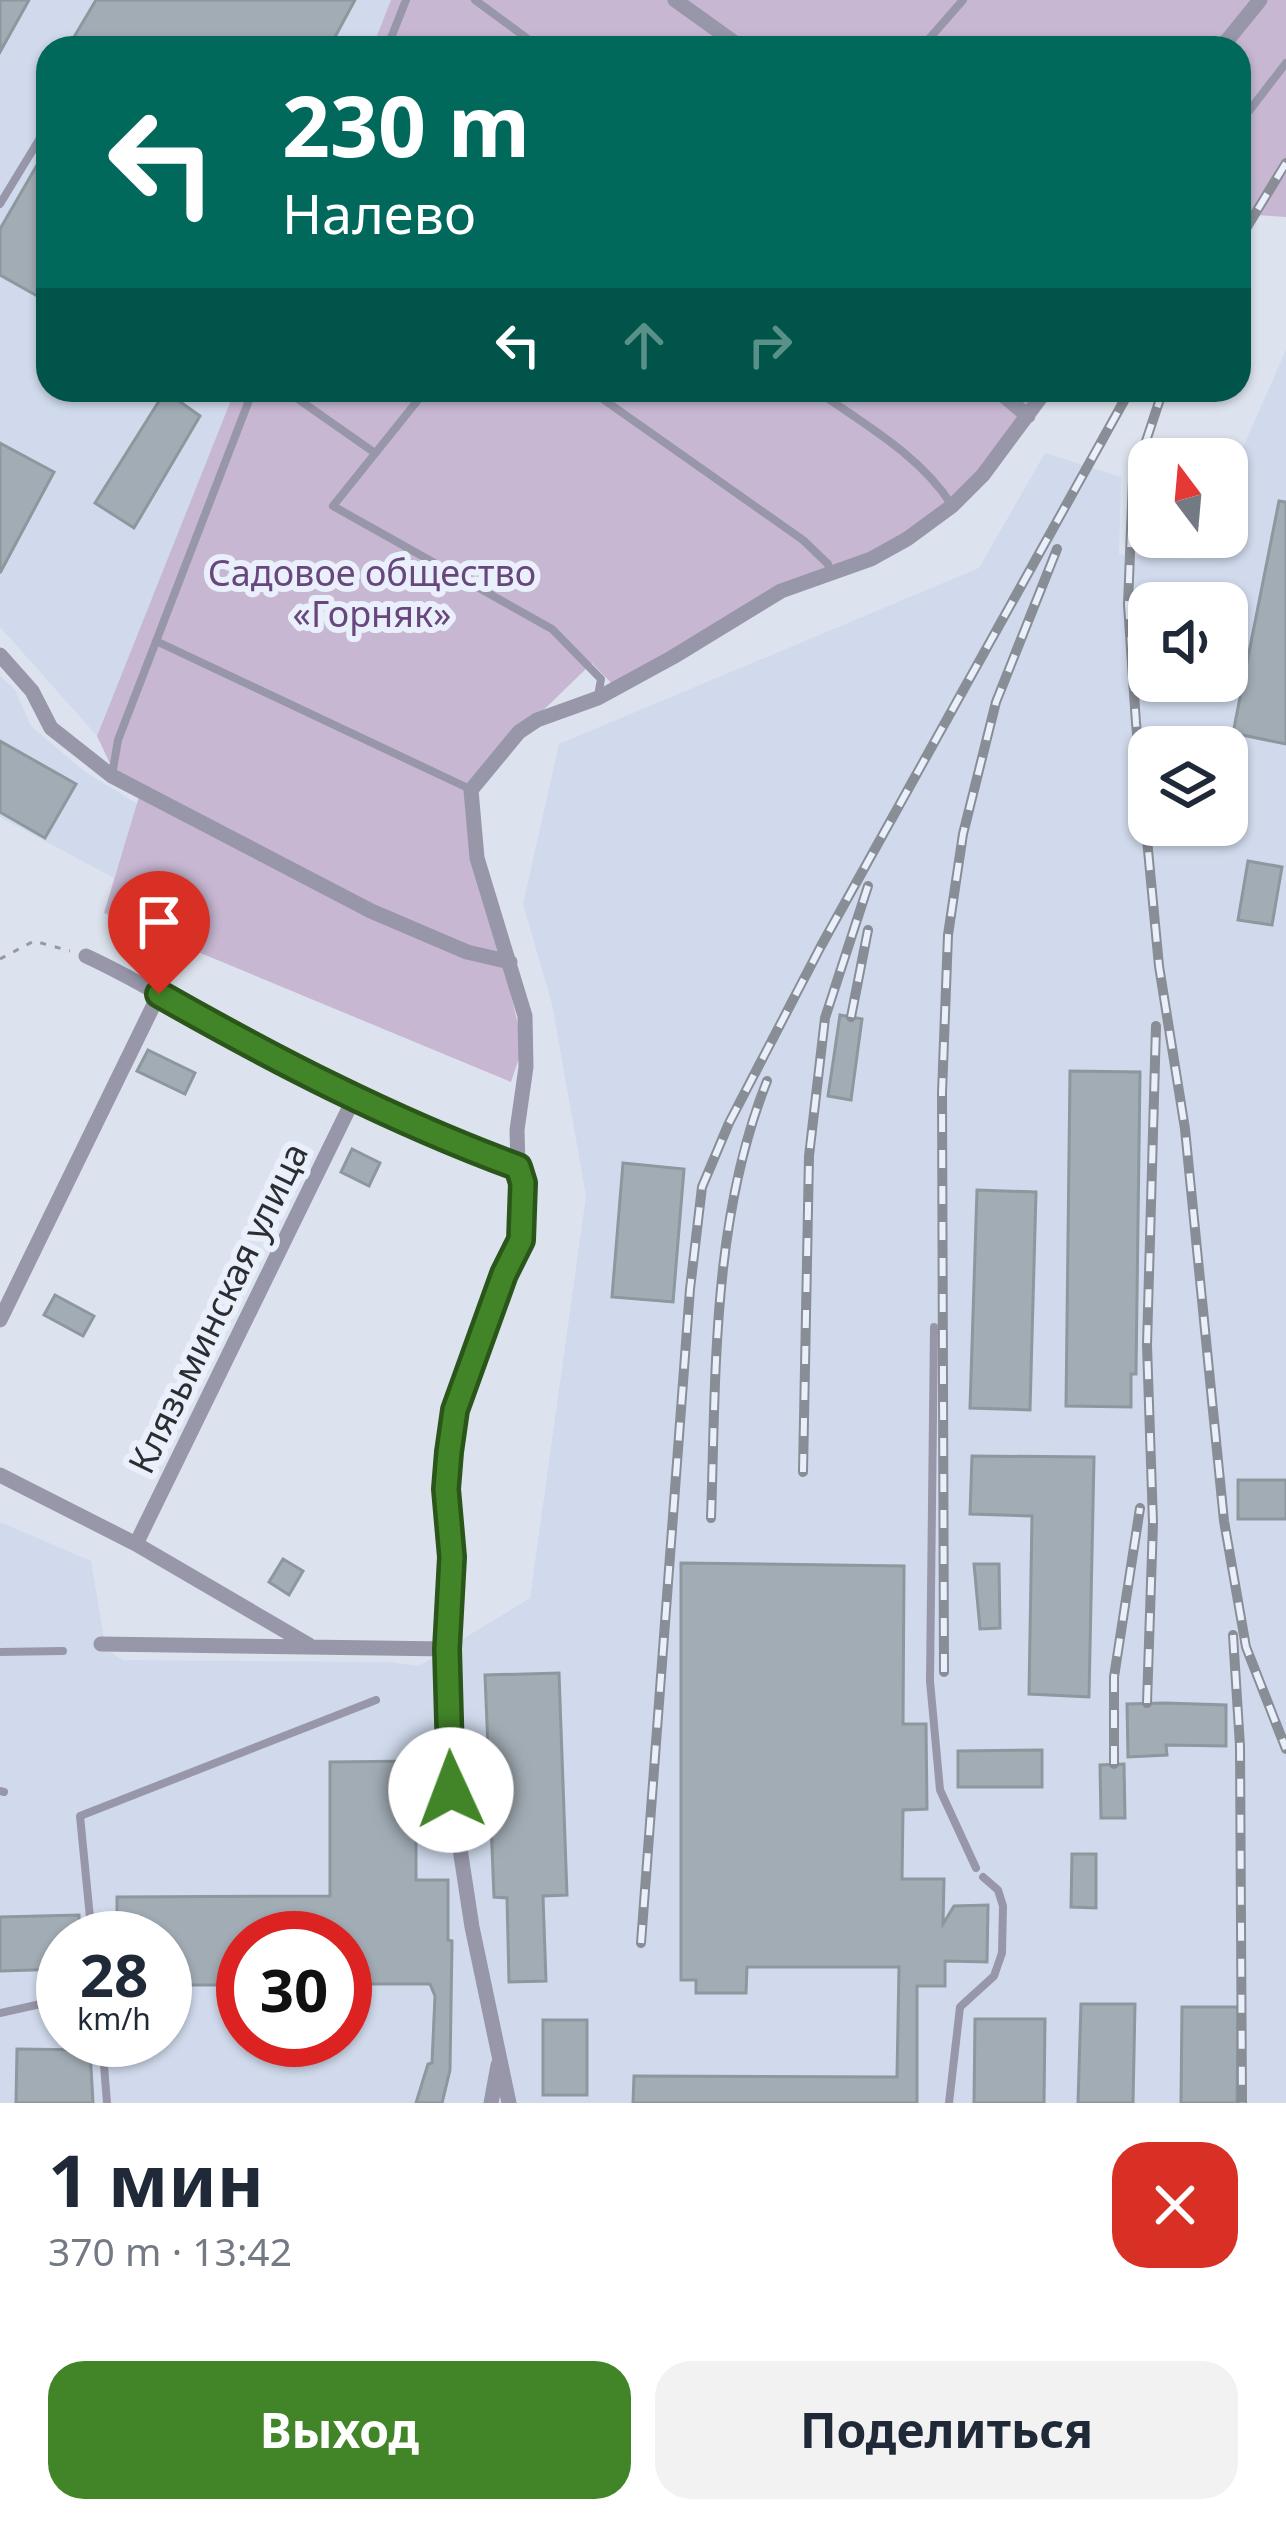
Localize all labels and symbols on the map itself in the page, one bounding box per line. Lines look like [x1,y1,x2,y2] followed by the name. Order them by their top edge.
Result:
[1128,438,1248,558] north arrow
[208,548,536,638] park label: Садовое общество «Горняк»
[108,871,210,994] pin
[116,1134,319,1481] street label: Клязьминская улица
[388,1727,514,1853] position arrow
[216,1911,372,2067] speed limit sign: 30

